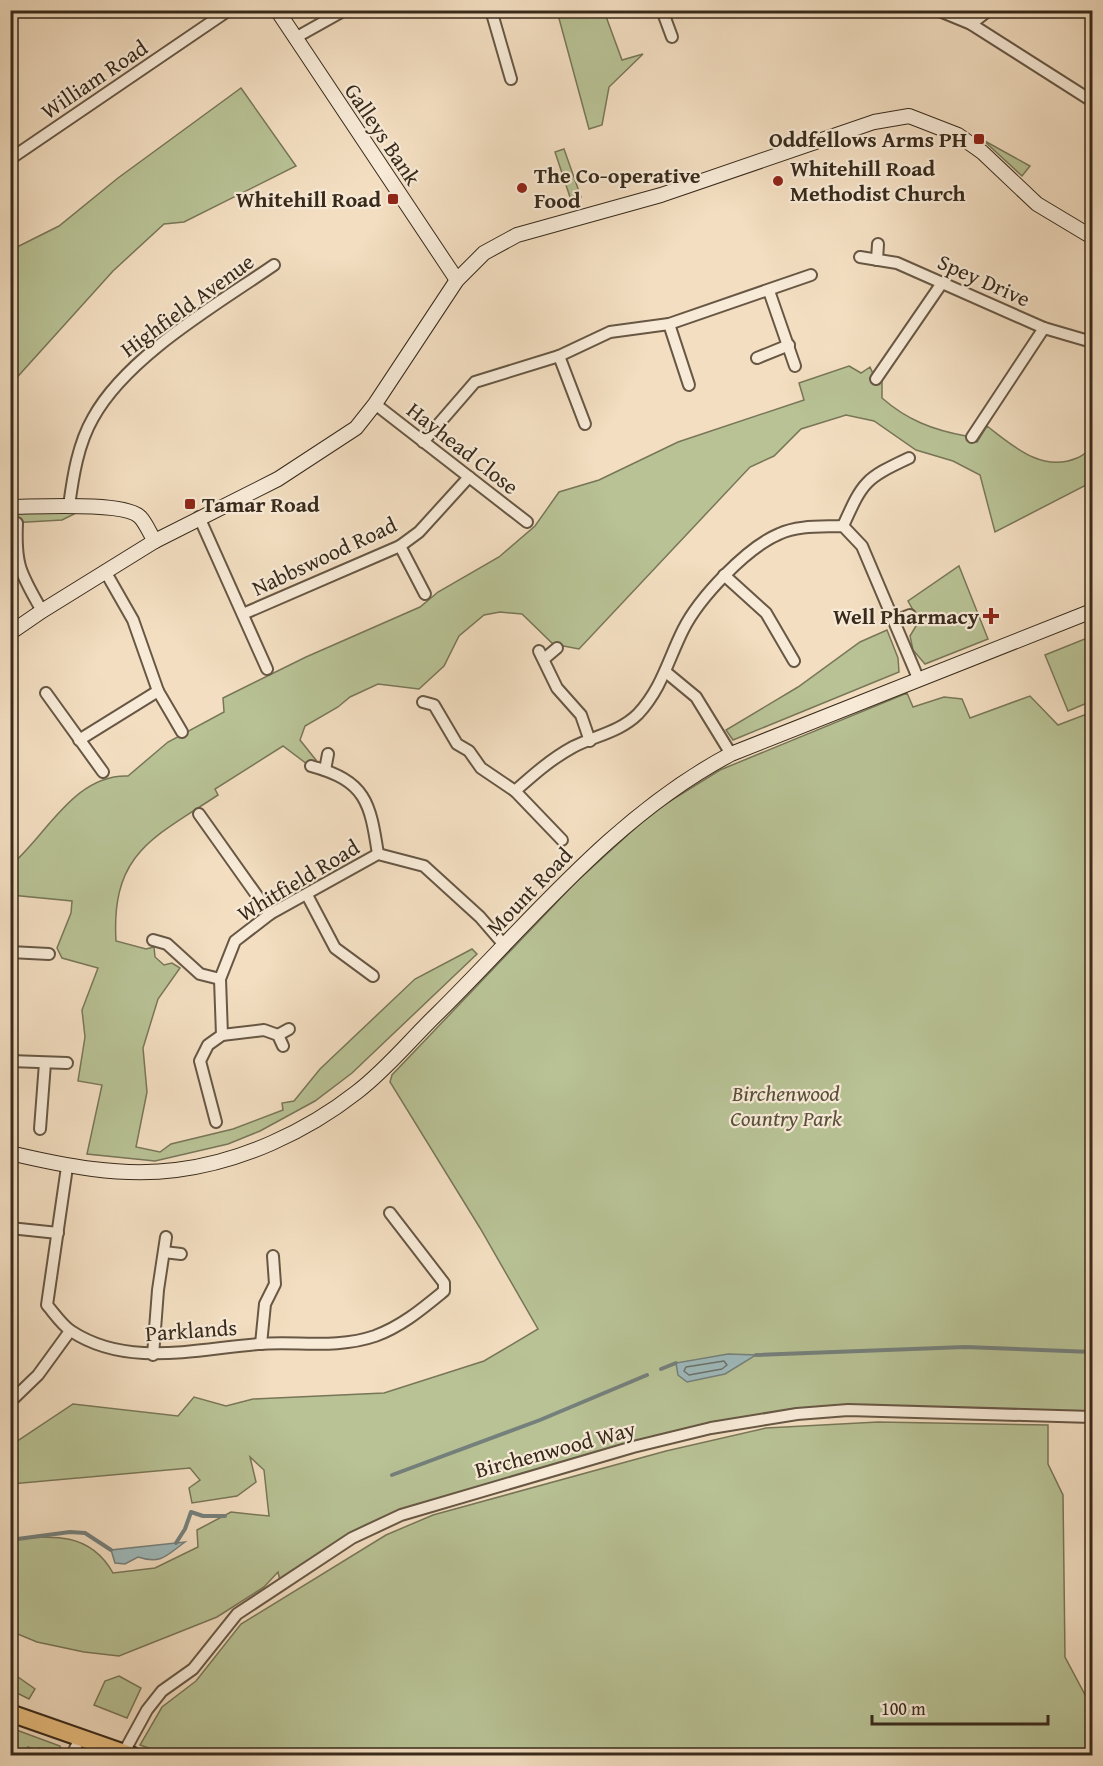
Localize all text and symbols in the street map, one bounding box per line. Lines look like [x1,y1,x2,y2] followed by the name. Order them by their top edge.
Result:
[34,31,154,127] street label: William Road
[337,77,429,192] street label: Galleys Bank
[769,123,967,155] place label: Oddfellows Arms PH
[972,132,986,146] marker: Oddfellows Arms PH
[790,152,965,209] place label: Whitehill Road Methodist Church
[534,159,701,216] place label: The Co-operative Food
[771,174,785,188] marker: Whitehill Road Methodist Church
[515,181,529,195] marker: The Co-operative Food
[236,183,381,215] place label: Whitehill Road
[386,192,400,206] marker: Whitehill Road
[933,245,1035,315] street label: Spey Drive
[114,246,260,364] street label: Highfield Avenue
[400,394,526,502] street label: Hayhead Close
[202,488,320,520] place label: Tamar Road
[183,497,197,511] marker: Tamar Road
[246,508,402,604] street label: Nabbswood Road
[833,600,980,632] place label: Well Pharmacy
[984,609,998,623] marker: Well Pharmacy
[231,831,365,929] street label: Whitfield Road
[479,839,580,942] street label: Mount Road
[730,1077,843,1134] park label: Birchenwood Country Park
[144,1311,238,1349] street label: Parklands
[471,1412,639,1486] street label: Birchenwood Way
[872,1688,1048,1726] scale bar
[881,1695,926,1722] text: 100 m

